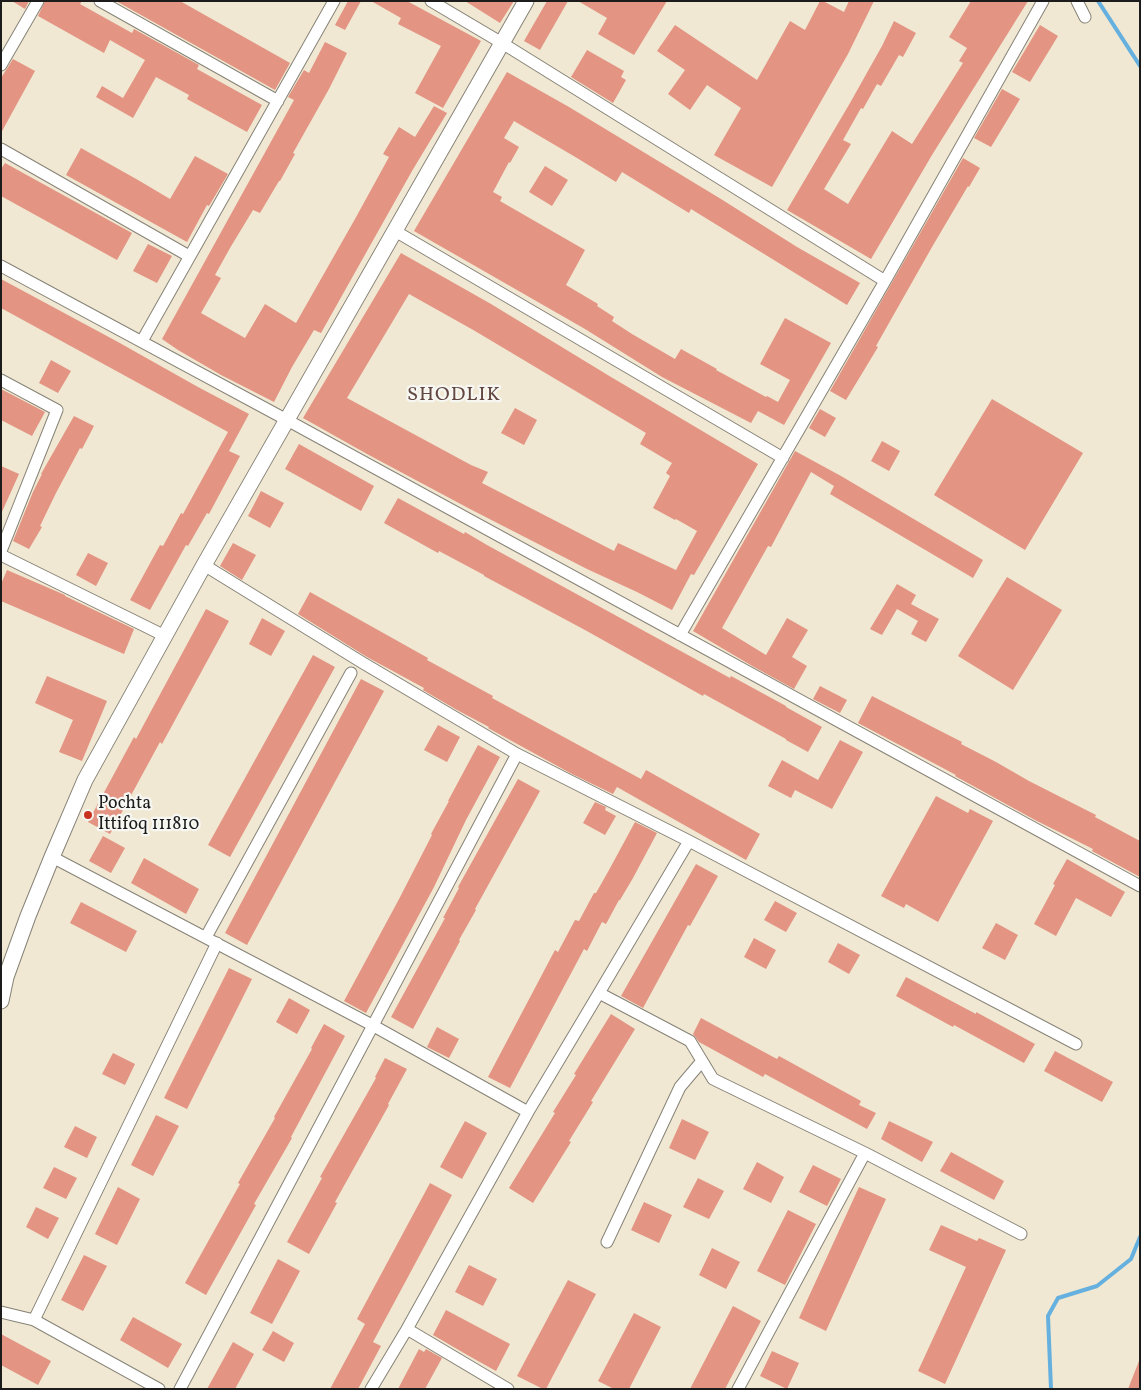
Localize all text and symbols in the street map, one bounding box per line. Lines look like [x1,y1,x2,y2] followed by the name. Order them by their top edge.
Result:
[406,384,502,408] district label: SHODLIK
[98,794,199,836] place label: Pochta Ittifoq 111810
[82,809,94,821] marker: Pochta Ittifoq 111810

